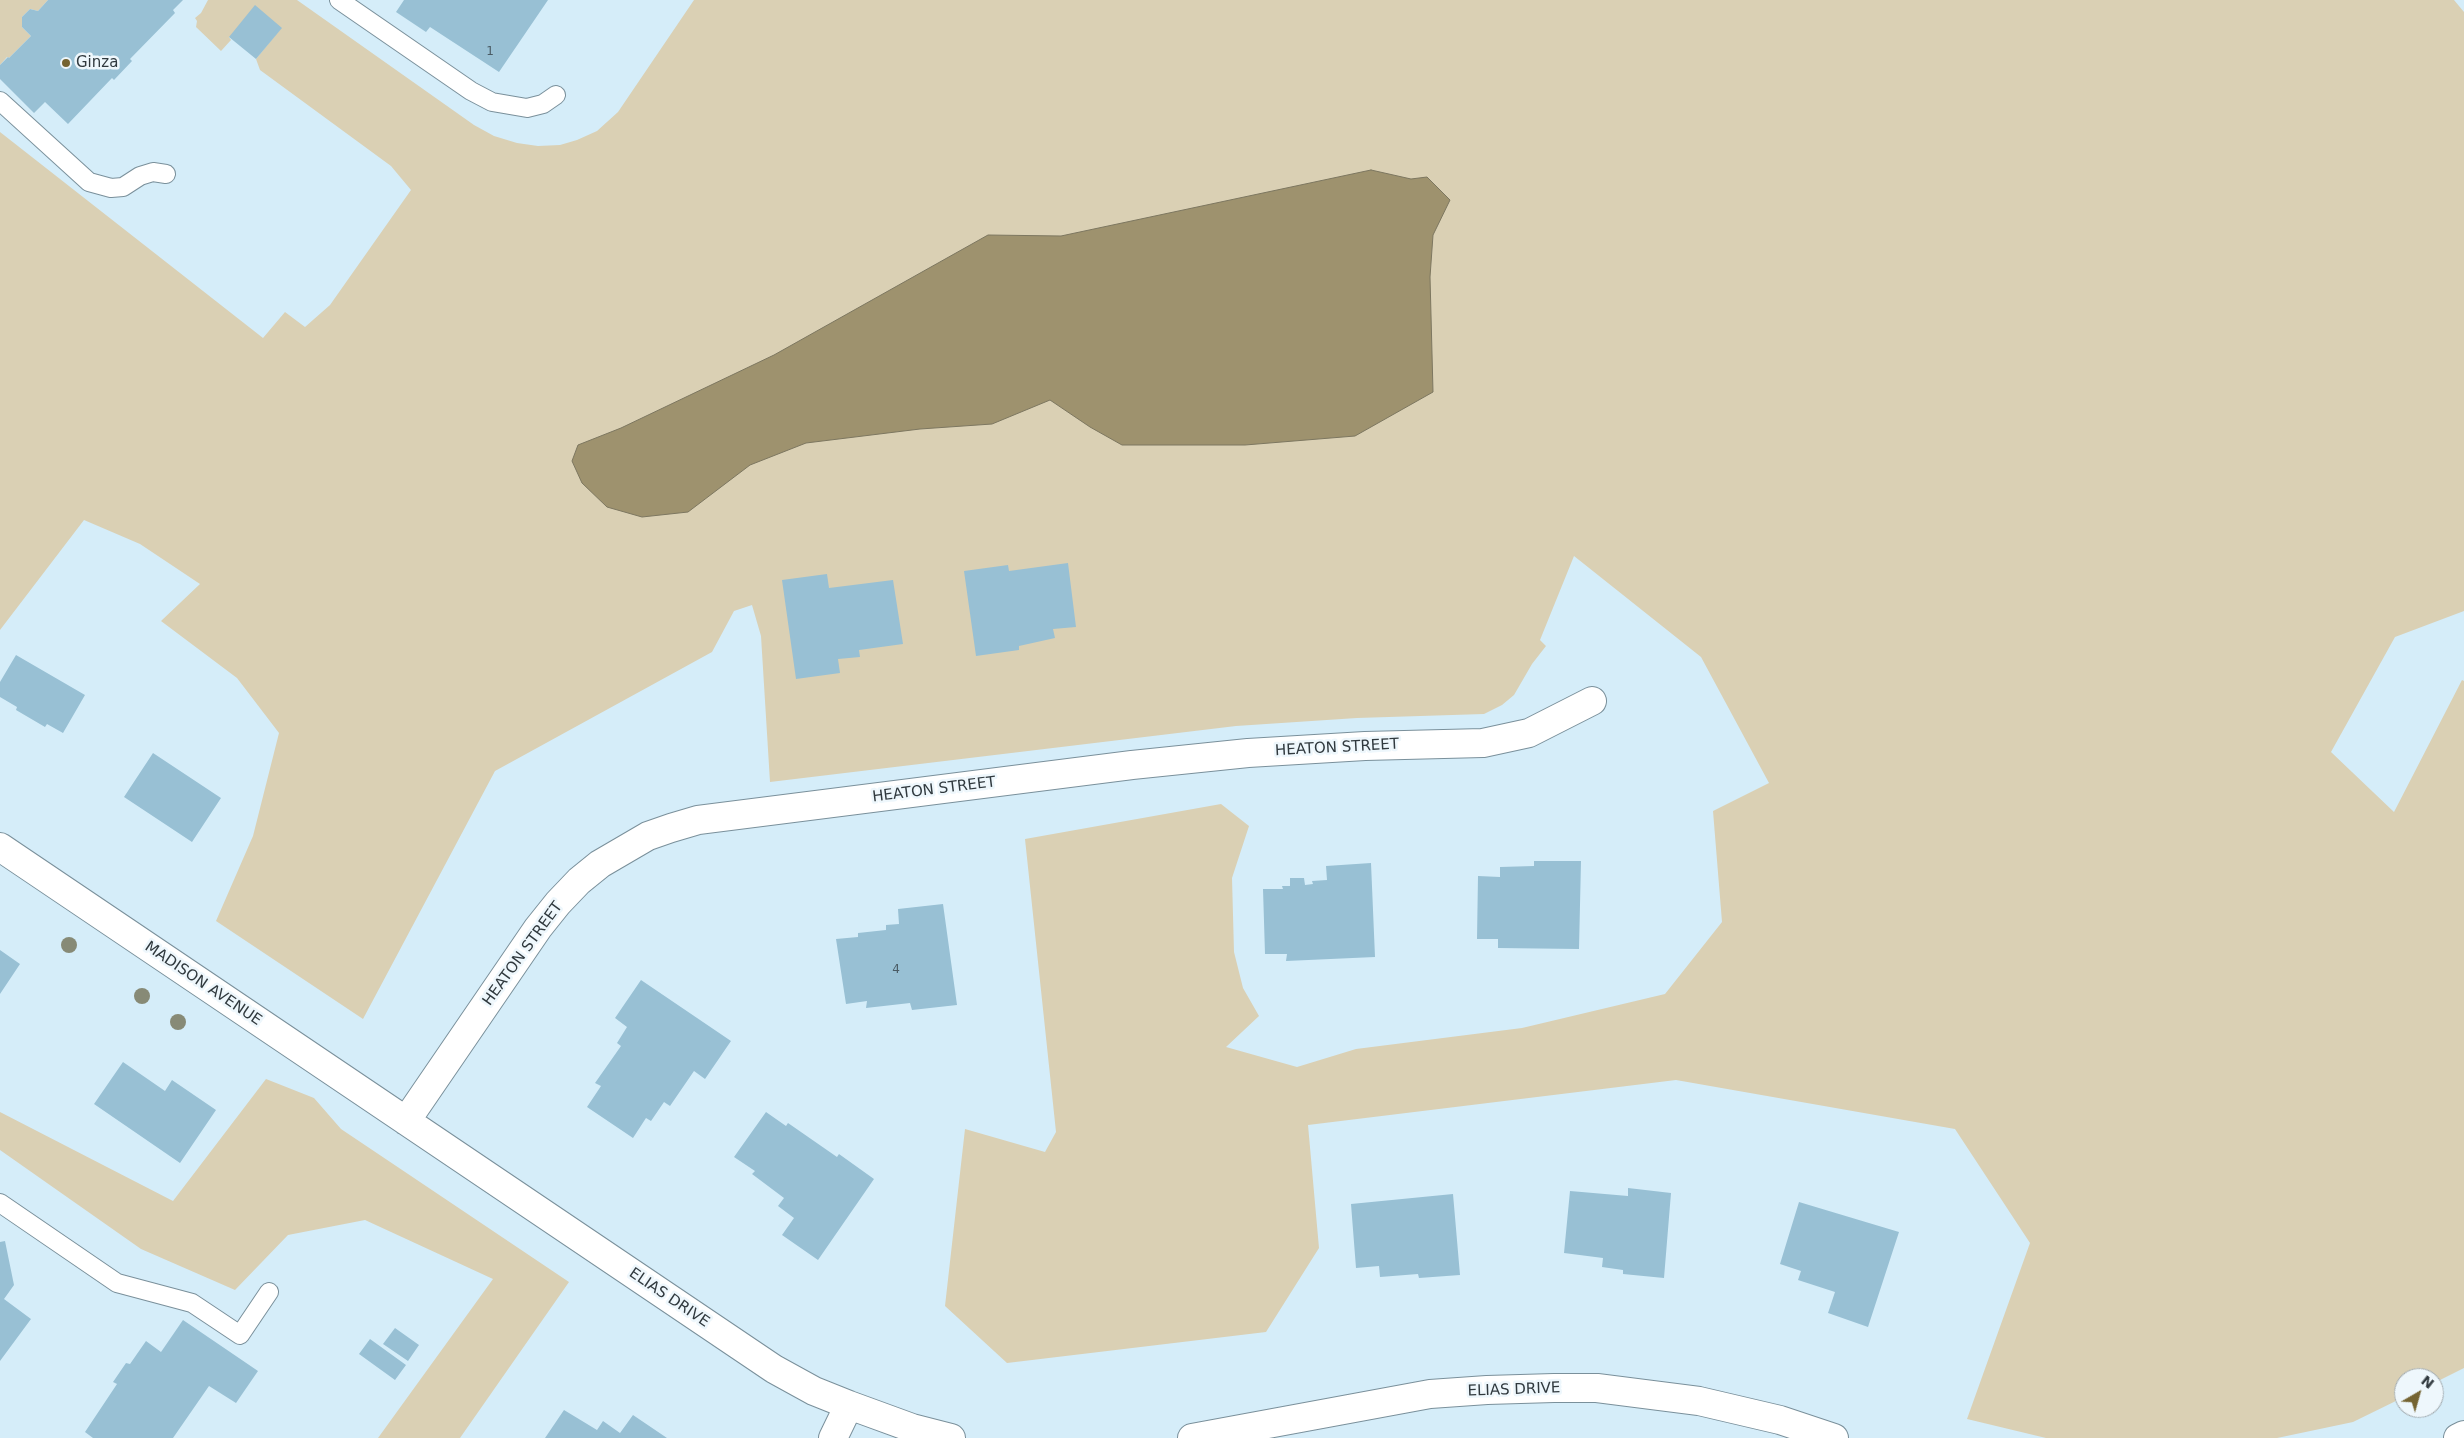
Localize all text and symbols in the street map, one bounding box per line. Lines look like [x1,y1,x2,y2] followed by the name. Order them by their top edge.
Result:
[486,45,494,59] house number: 1
[76,54,118,72] place label: Ginza
[60,57,72,69] marker: Ginza
[1275,736,1399,760] street label: HEATON STREET
[871,774,997,806] street label: HEATON STREET
[479,899,567,1009] street label: HEATON STREET
[141,938,265,1030] street label: MADISON AVENUE
[892,963,900,977] house number: 4
[625,1265,713,1331] street label: ELIAS DRIVE
[2394,1368,2444,1418] north arrow
[2418,1372,2437,1392] text: N
[1467,1379,1561,1401] street label: ELIAS DRIVE

